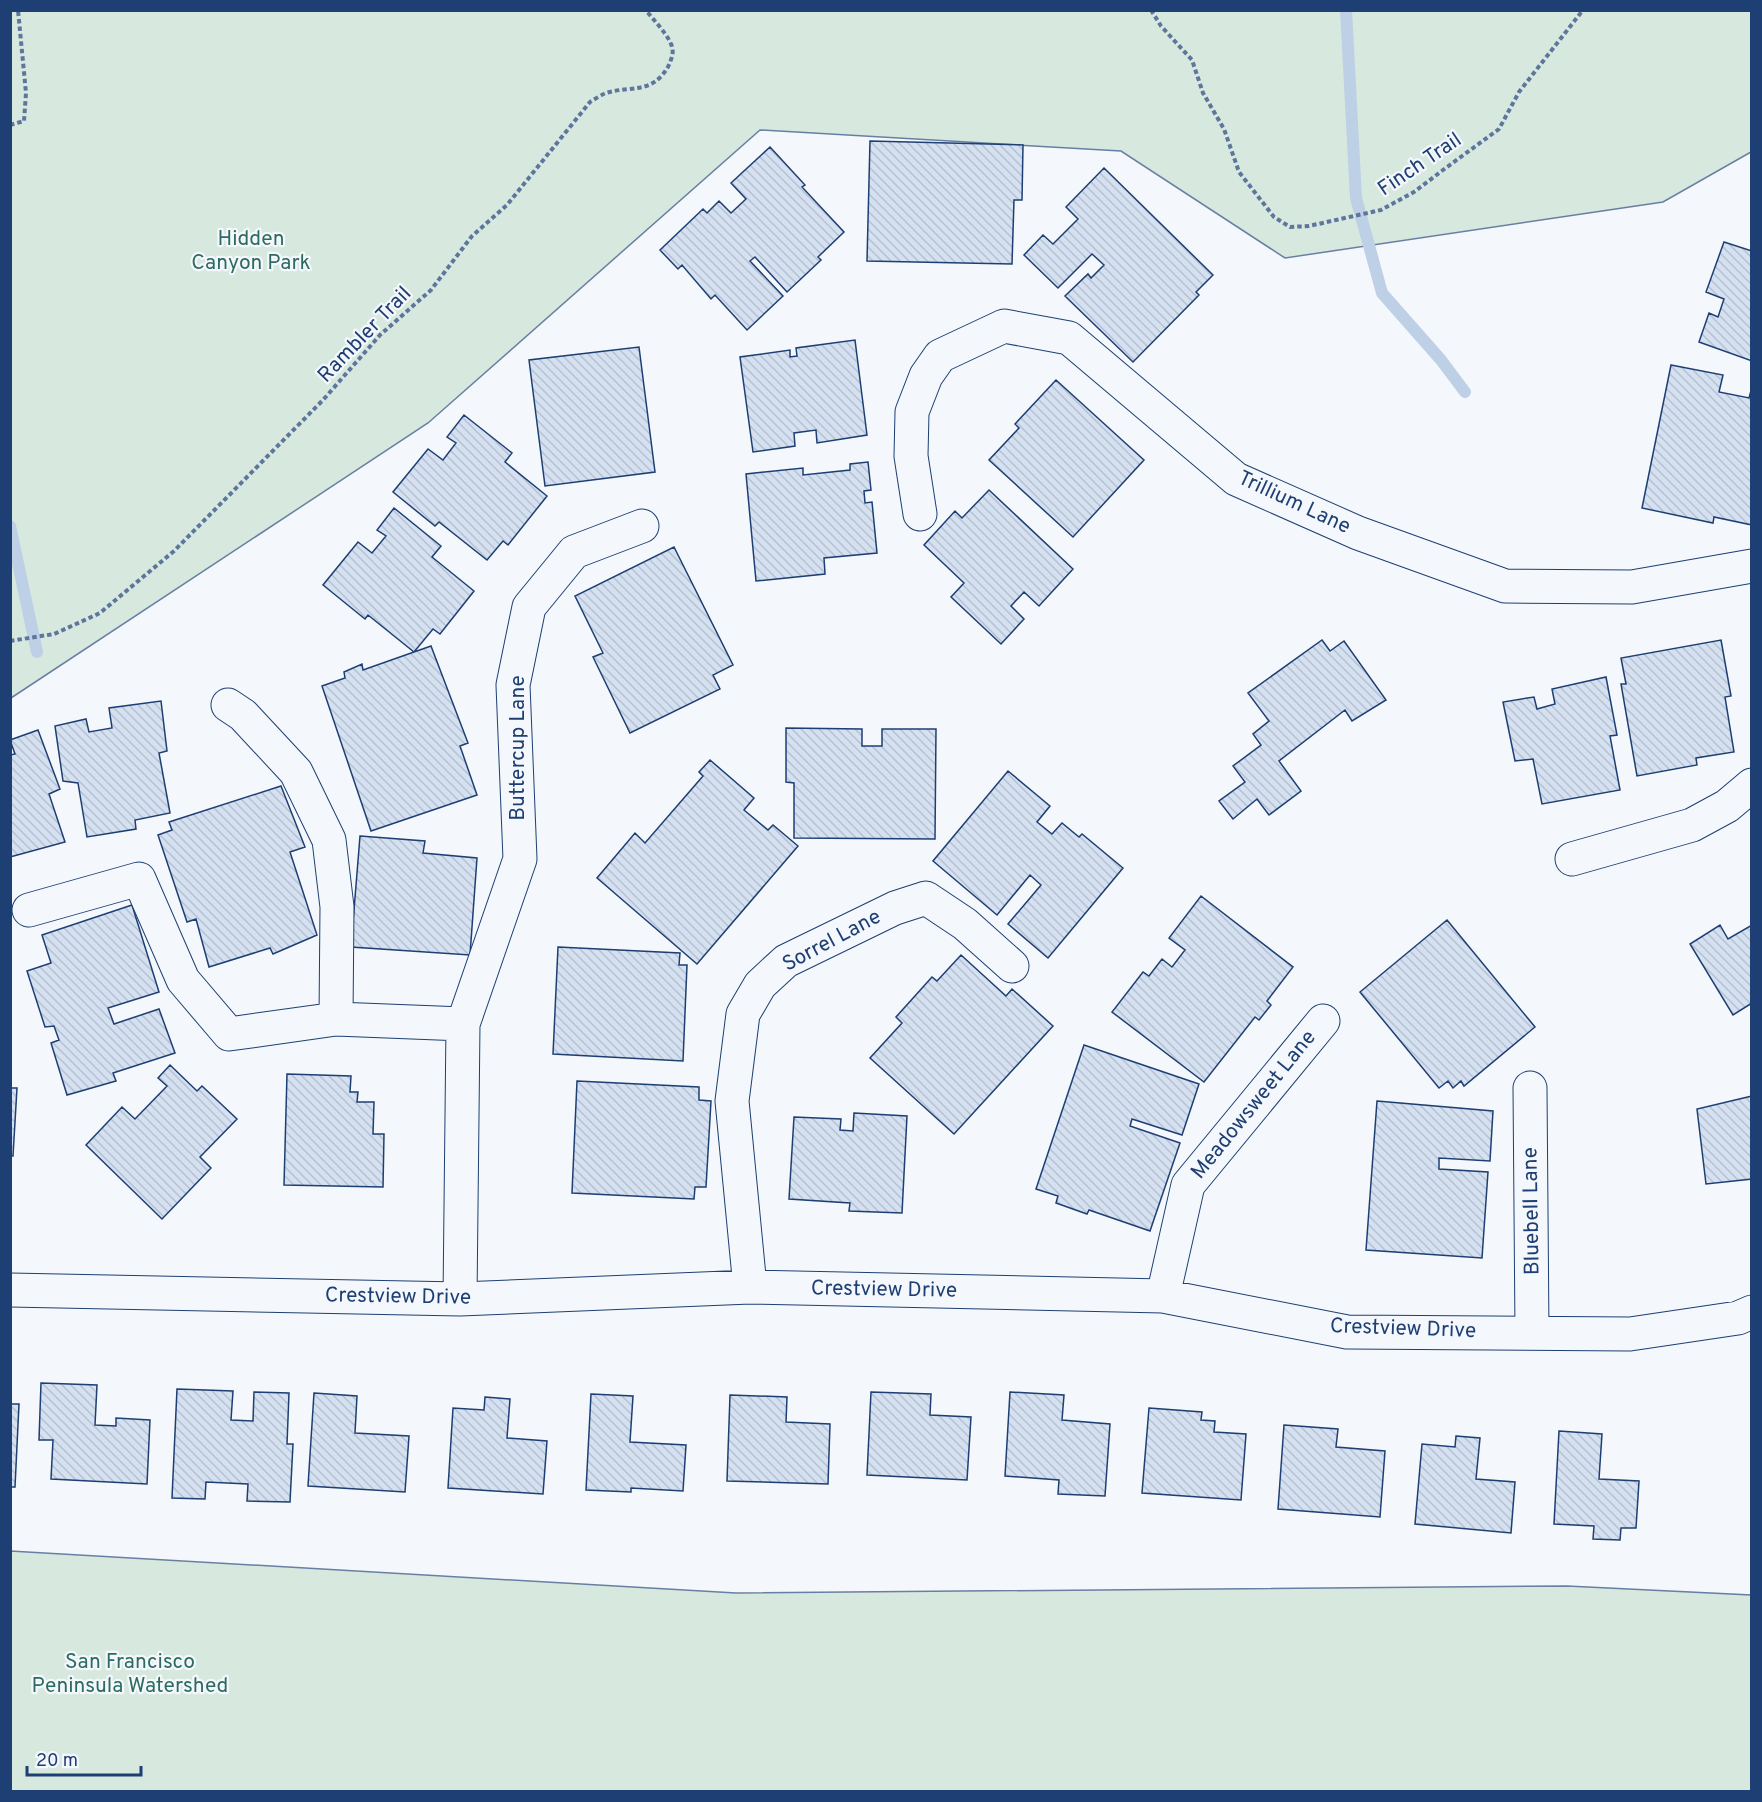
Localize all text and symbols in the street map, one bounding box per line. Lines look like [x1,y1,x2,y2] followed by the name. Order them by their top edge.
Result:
[1373,127,1467,203] street label: Finch Trail
[191,226,311,277] park label: Hidden Canyon Park
[312,281,418,389] street label: Rambler Trail
[1233,465,1355,541] street label: Trillium Lane
[505,675,532,821] street label: Buttercup Lane
[778,904,886,978] street label: Sorrel Lane
[1186,1025,1322,1185] street label: Meadowsweet Lane
[1517,1147,1547,1275] street label: Bluebell Lane
[811,1275,957,1305] street label: Crestview Drive
[325,1282,471,1312] street label: Crestview Drive
[1329,1313,1477,1345] street label: Crestview Drive
[32,1649,228,1700] park label: San Francisco Peninsula Watershed
[27,1739,141,1777] scale bar
[36,1750,78,1773] text: 20 m

